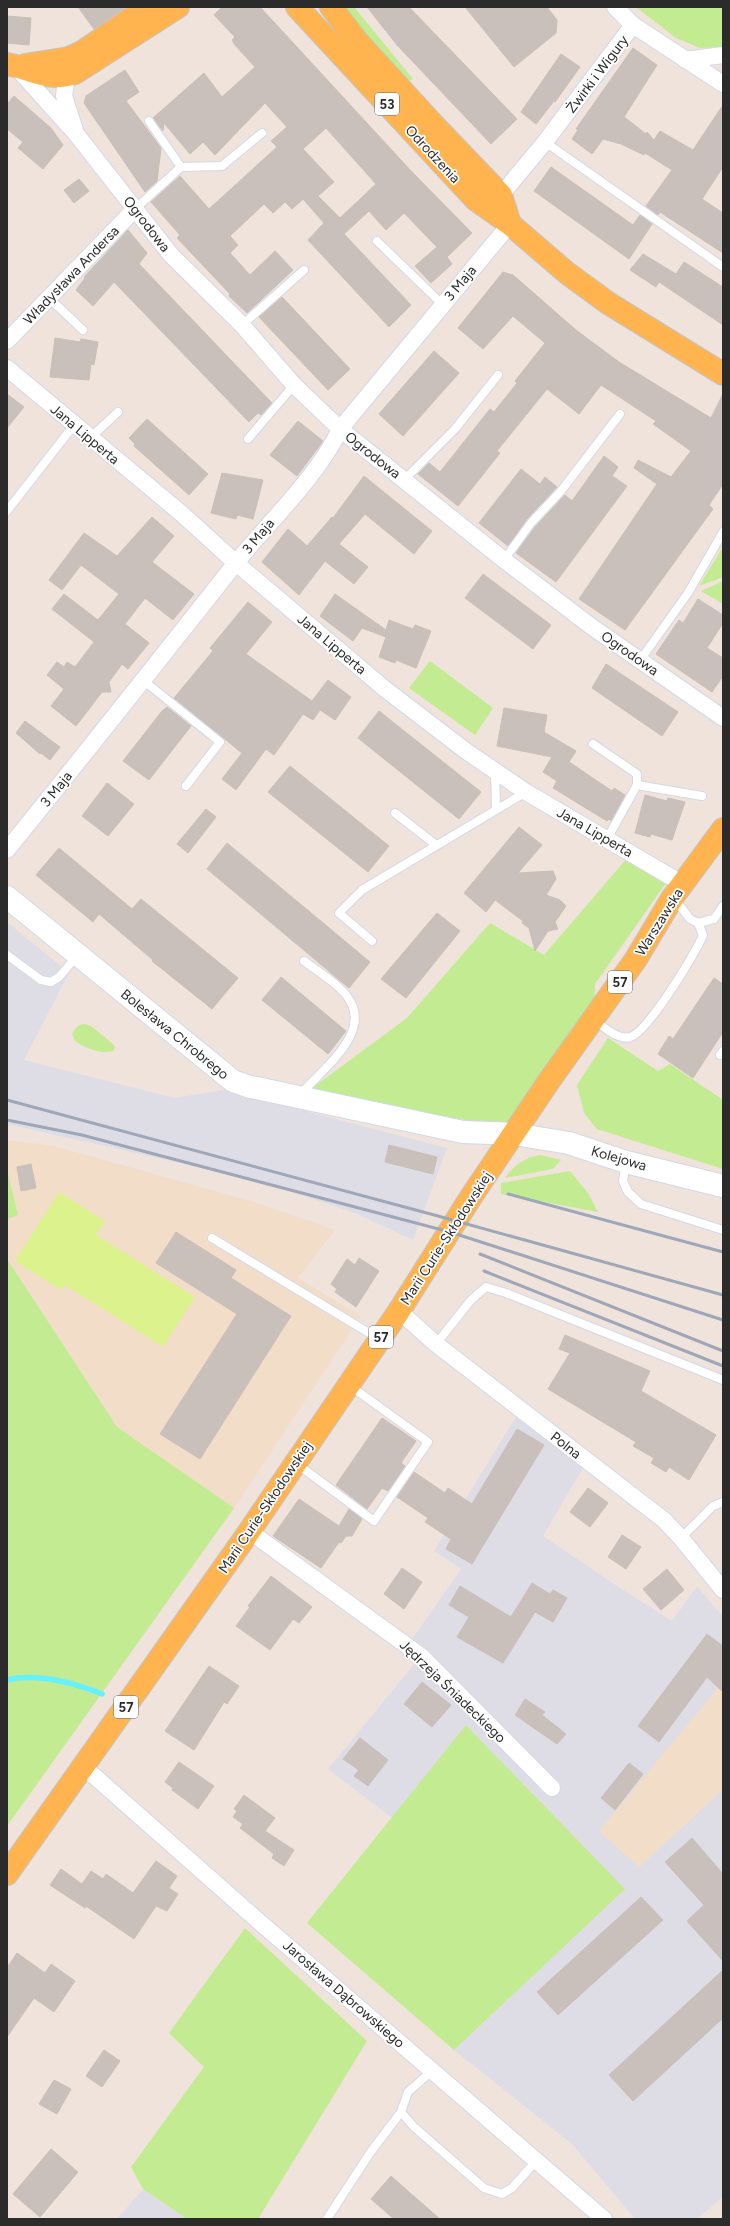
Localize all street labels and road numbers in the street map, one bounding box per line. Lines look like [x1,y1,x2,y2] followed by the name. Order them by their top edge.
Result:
[563,32,633,117] street label: Żwirki i Wigury
[375,93,399,115] road number: 53
[402,122,464,187] street label: Odrodzenia
[120,193,174,256] street label: Ogrodowa
[20,222,123,328] street label: Władysława Andersa
[441,262,480,304] street label: 3 Maja
[47,401,123,468] street label: Jana Lipperta
[341,428,404,482] street label: Ogrodowa
[239,515,278,557] street label: 3 Maja
[294,611,370,678] street label: Jana Lipperta
[598,628,662,679] street label: Ogrodowa
[37,768,76,811] street label: 3 Maja
[554,804,636,861] street label: Jana Lipperta
[632,885,687,959] street label: Warszawska
[608,971,632,993] road number: 57
[117,986,232,1083] street label: Bolesława Chrobrego
[589,1142,649,1174] street label: Kolejowa
[397,1168,496,1308] street label: Marii Curie-Skłodowskiej
[369,1326,393,1348] road number: 57
[547,1428,584,1463] street label: Polna
[215,1438,316,1577] street label: Marii Curie-Skłodowskiej
[396,1636,509,1746] street label: Jędrzeja Śniadeckiego
[114,1696,138,1718] road number: 57
[279,1937,408,2052] street label: Jarosława Dąbrowskiego

